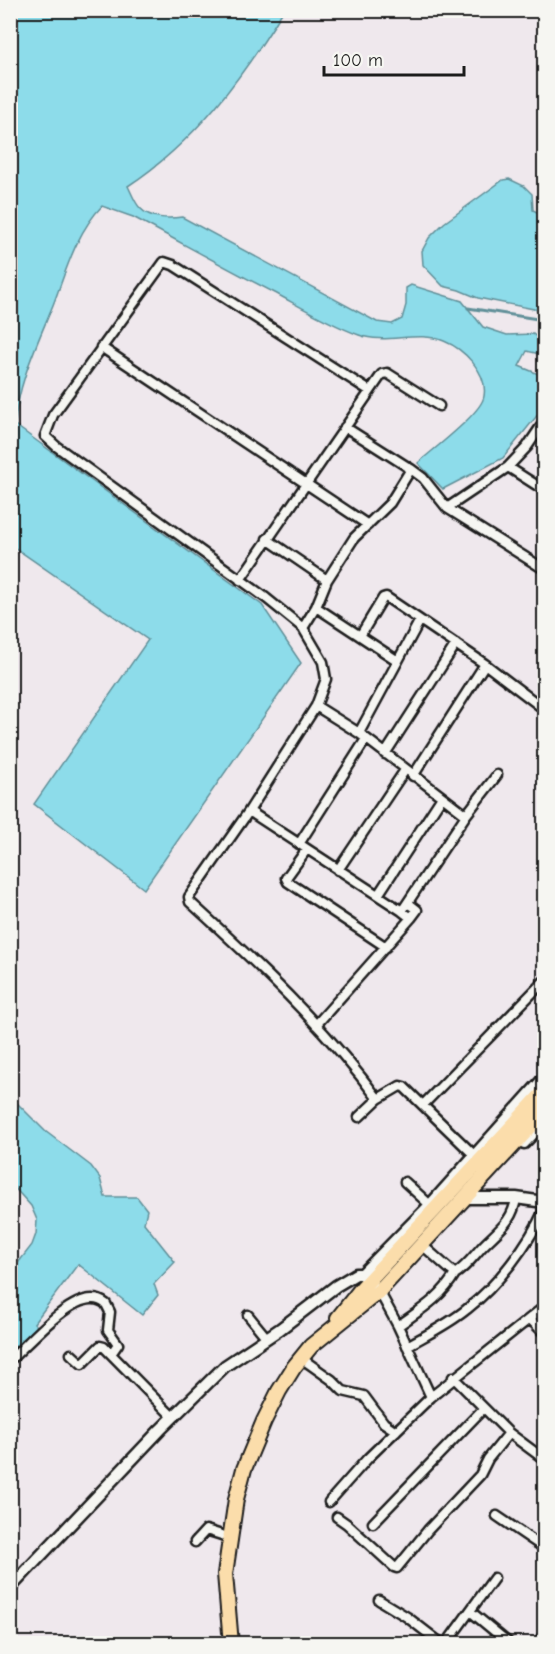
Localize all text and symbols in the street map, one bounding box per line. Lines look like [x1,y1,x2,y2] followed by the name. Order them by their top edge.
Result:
[324,39,464,77] scale bar
[333,50,383,71] text: 100 m

